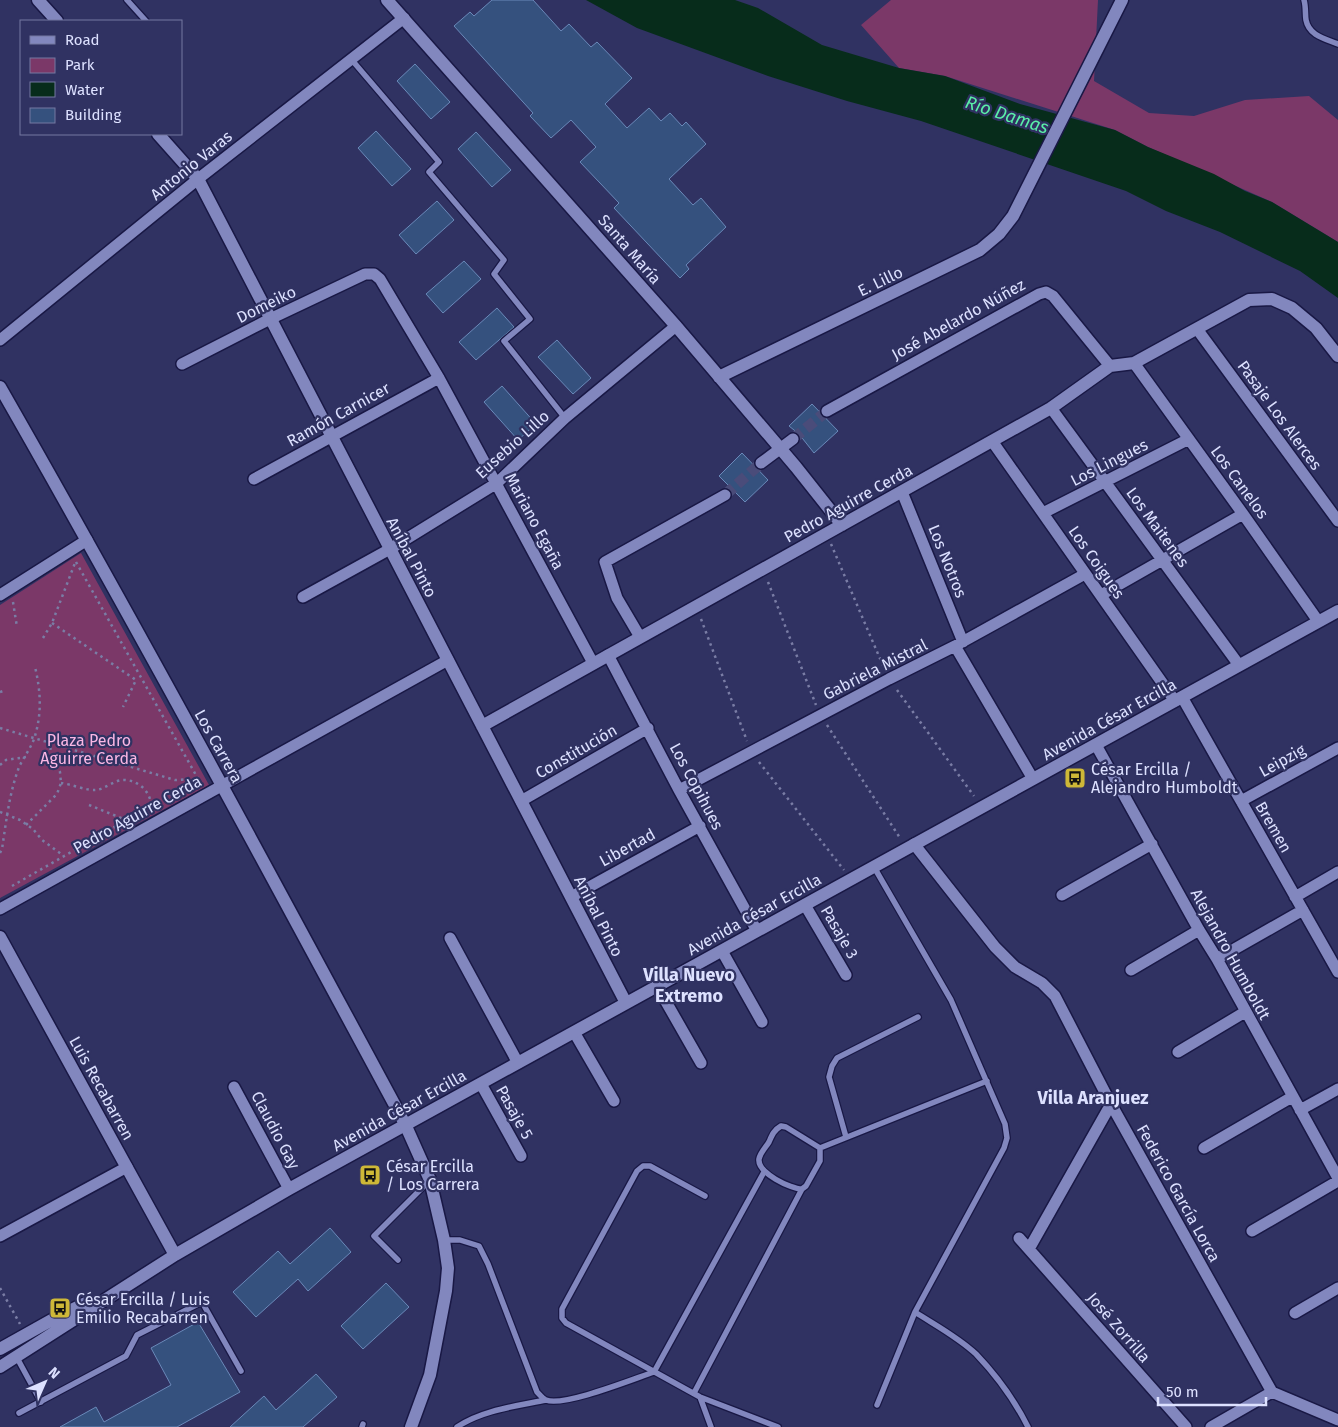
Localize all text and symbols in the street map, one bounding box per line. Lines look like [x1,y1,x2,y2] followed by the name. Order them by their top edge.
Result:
[20,20,182,135] legend
[65,31,100,49] text: Road
[65,56,95,74] text: Park
[65,81,104,99] text: Water
[963,91,1051,139] water label: Río Damas
[65,106,121,124] text: Building
[147,127,236,204] street label: Antonio Varas
[594,211,665,288] street label: Santa María
[855,262,906,300] street label: E. Lillo
[888,275,1028,364] street label: José Abelardo Núñez
[233,282,299,327] street label: Domeiko
[1234,357,1326,474] street label: Pasaje Los Alerces
[283,378,394,451] street label: Ramón Carnicer
[472,406,553,482] street label: Eusebio Lillo
[1067,435,1151,490] street label: Los Lingues
[1207,442,1272,523] street label: Los Canelos
[781,460,916,547] street label: Pedro Aguirre Cerda
[501,470,568,573] street label: Mariano Egaña
[1122,484,1193,571] street label: Los Maitenes
[382,514,441,601] street label: Aníbal Pinto
[924,522,971,601] street label: Los Notros
[1064,522,1129,602] street label: Los Coigues
[820,635,931,704] street label: Gabriela Mistral
[1039,675,1180,764] street label: Avenida César Ercilla
[191,706,247,786] street label: Los Carrera
[532,720,620,782] street label: Constitución
[40,731,138,768] park label: Plaza Pedro Aguirre Cerda
[666,740,727,833] street label: Los Copihues
[1256,740,1309,781] street label: Leipzig
[1091,760,1238,797] place label: César Ercilla / Alejandro Humboldt
[1063,766,1087,790] bus stop icon: César Ercilla / Alejandro Humboldt
[70,771,205,858] street label: Pedro Aguirre Cerda
[1251,798,1296,856] street label: Bremen
[596,824,658,870] street label: Libertad
[684,870,825,959] street label: Avenida César Ercilla
[570,873,627,960] street label: Aníbal Pinto
[1187,886,1275,1023] street label: Alejandro Humboldt
[817,902,862,962] street label: Pasaje 3
[642,964,735,1007] district label: Villa Nuevo Extremo
[65,1033,138,1143] street label: Luis Recabarren
[329,1066,470,1155] street label: Avenida César Ercilla
[492,1082,537,1142] street label: Pasaje 5
[1037,1087,1148,1109] district label: Villa Aranjuez
[247,1088,304,1173] street label: Claudio Gay
[1133,1121,1224,1265] street label: Federico García Lorca
[386,1157,480,1194] place label: César Ercilla / Los Carrera
[358,1163,382,1187] bus stop icon: César Ercilla / Los Carrera
[1083,1288,1154,1366] street label: José Zorrilla
[76,1290,210,1327] place label: César Ercilla / Luis Emilio Recabarren
[48,1296,72,1320] bus stop icon: César Ercilla / Luis Emilio Recabarren
[20,1357,70,1407] north arrow
[45,1364,63,1382] text: N
[1158,1374,1266,1406] scale bar
[1166,1383,1199,1401] text: 50 m

